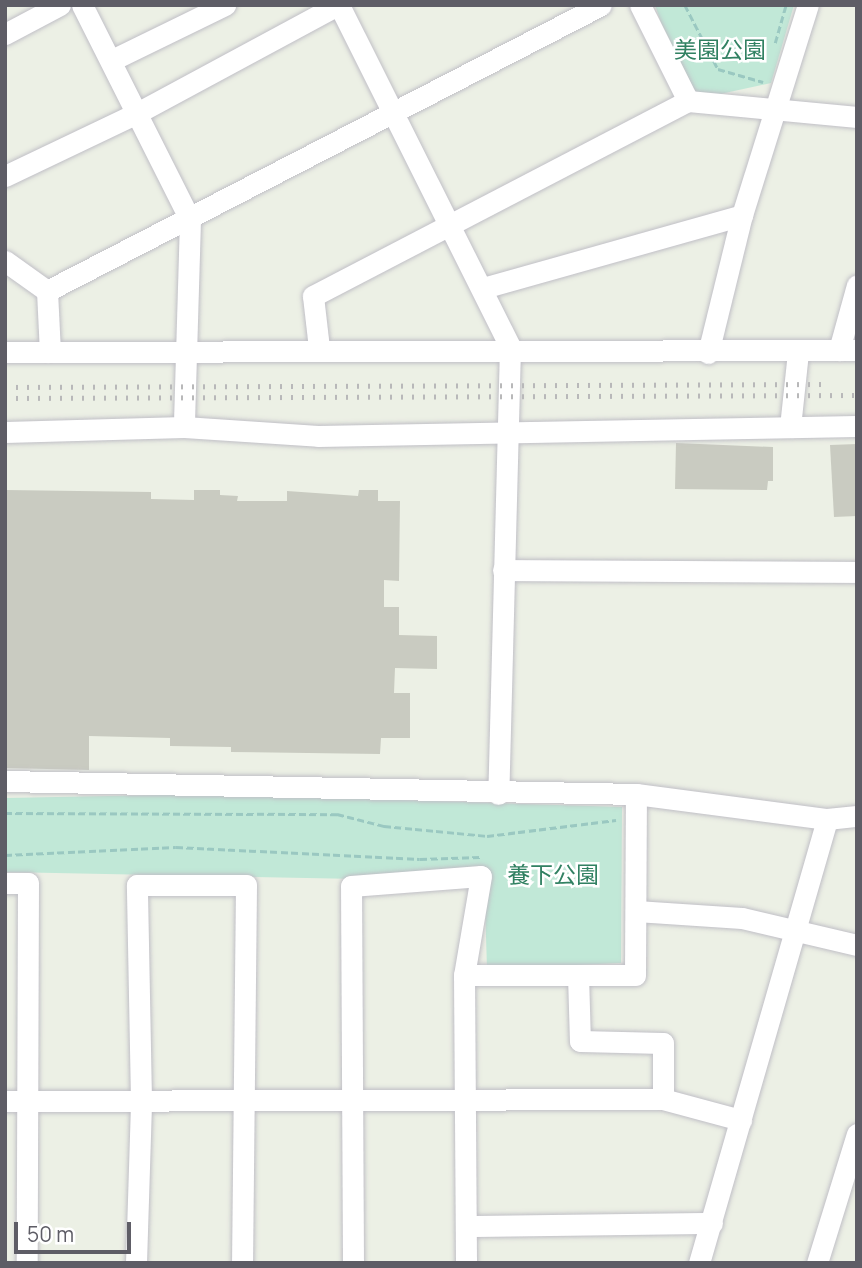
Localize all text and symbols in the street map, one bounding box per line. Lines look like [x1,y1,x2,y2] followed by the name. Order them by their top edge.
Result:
[674,35,766,63] park label: 美園公園
[507,860,599,888] park label: 養下公園
[18,1208,135,1252] scale bar
[27,1220,74,1248] text: 50 m

